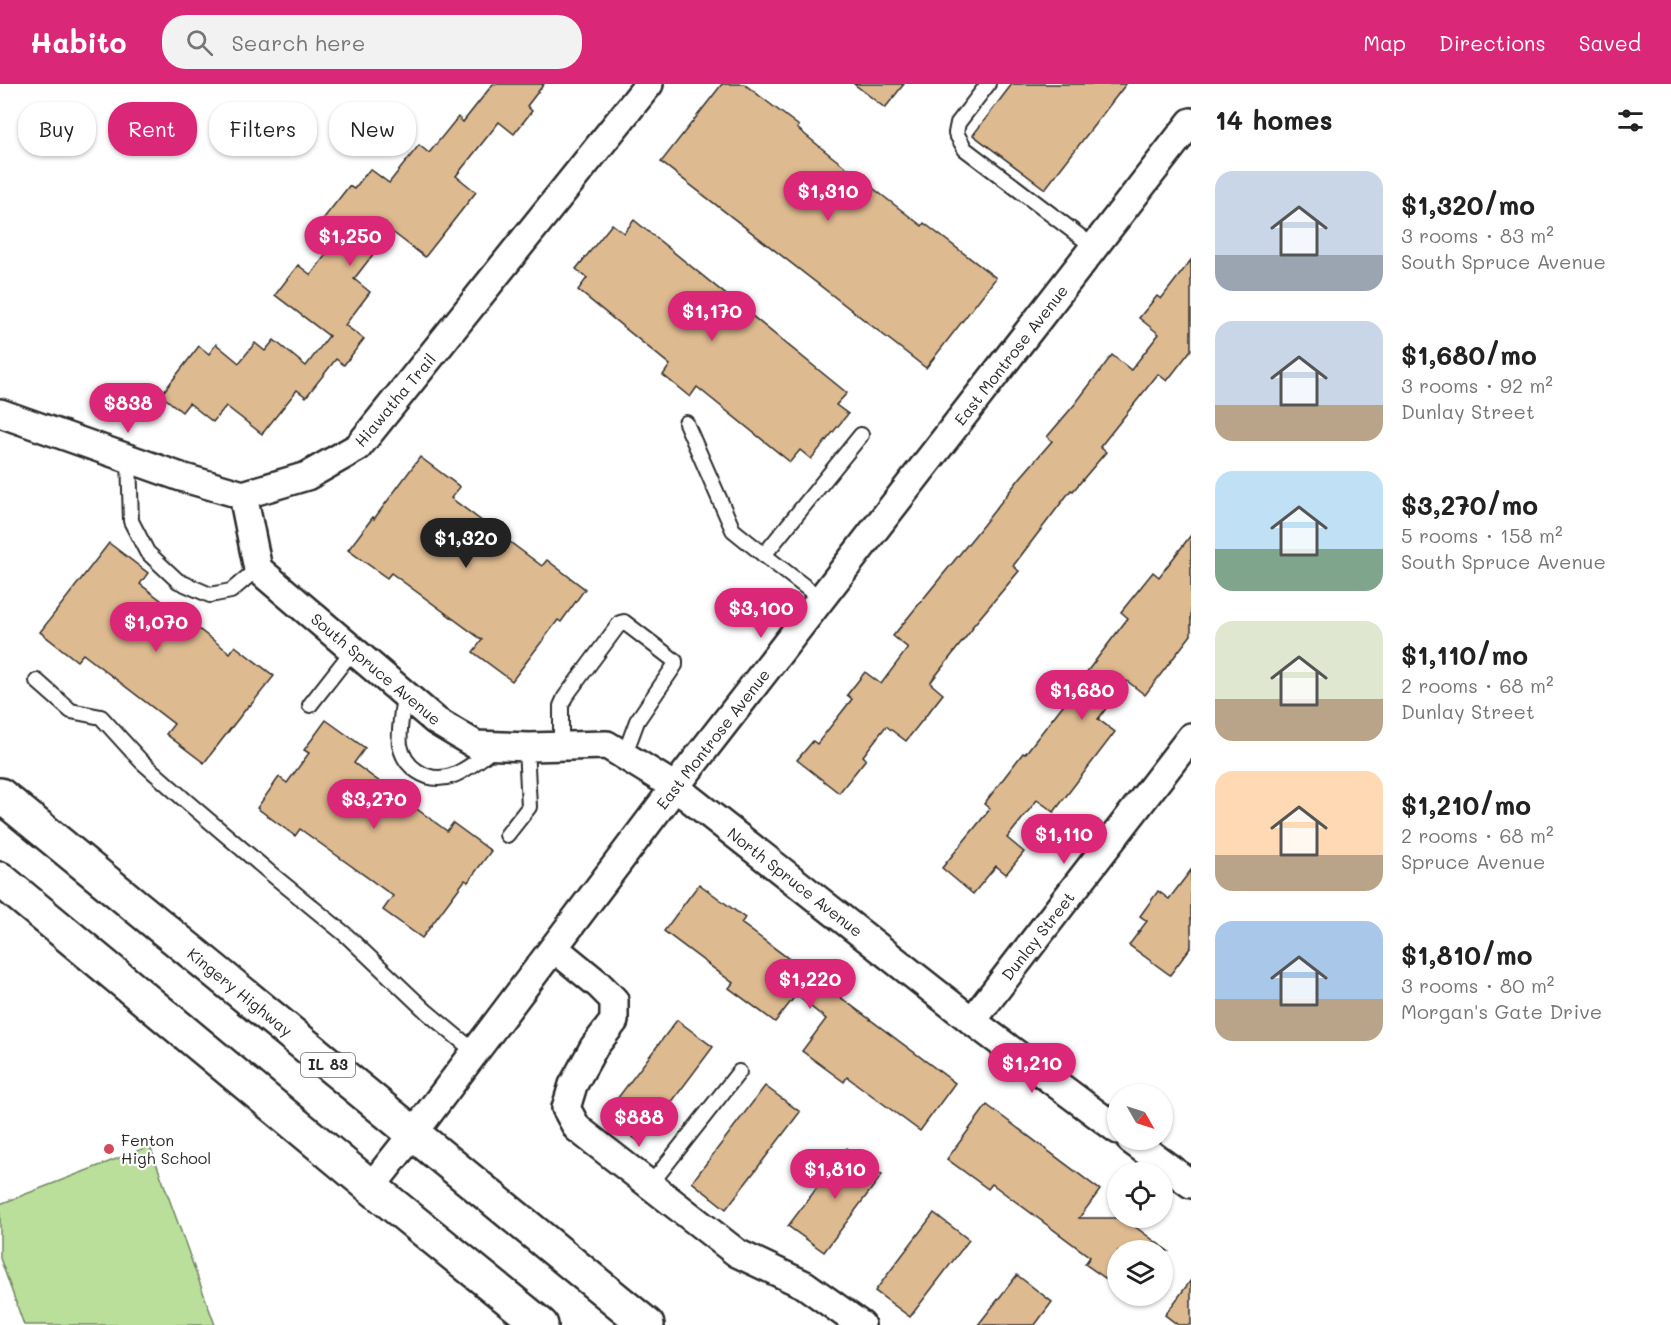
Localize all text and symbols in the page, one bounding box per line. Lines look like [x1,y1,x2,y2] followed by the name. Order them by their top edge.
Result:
[162,15,582,69] search box
[30,24,126,60] text: Habito
[183,26,216,59] icon: search
[231,28,365,57] text: Search here
[1363,29,1406,56] text: Map
[1439,29,1546,56] text: Directions
[1579,29,1641,56] text: Saved
[18,102,96,156] chip: Buy
[108,102,197,156] chip: Rent
[209,102,317,156] chip: Filters
[329,102,416,156] chip: New
[1215,103,1333,137] text: 14 homes
[1614,104,1647,137] icon: filters
[779,171,877,222] pin: $1,310
[797,177,859,203] text: $1,310
[1401,188,1535,222] text: $1,320/mo
[1263,195,1335,267] icon: home
[301,216,399,267] pin: $1,250
[318,222,382,248] text: $1,250
[1401,222,1554,248] text: 3 rooms · 83 m²
[1401,248,1606,274] text: South Spruce Avenue
[949,280,1072,429] street label: East Montrose Avenue
[663,291,761,342] pin: $1,170
[682,297,742,323] text: $1,170
[1401,338,1537,372] text: $1,680/mo
[1263,345,1335,417] icon: home
[349,349,440,451] street label: Hiawatha Trail
[1401,372,1553,398] text: 3 rooms · 92 m²
[92,383,164,434] pin: $838
[103,389,153,415] text: $838
[1401,398,1535,424] text: Dunlay Street
[1401,488,1538,522] text: $3,270/mo
[1263,495,1335,567] icon: home
[417,518,515,569] pin: $1,320
[1401,522,1563,548] text: 5 rooms · 158 m²
[434,524,498,550] text: $1,320
[1401,548,1606,574] text: South Spruce Avenue
[712,588,810,639] pin: $3,100
[728,594,794,620] text: $3,100
[107,602,205,653] pin: $1,070
[124,608,188,634] text: $1,070
[307,608,446,729] street label: South Spruce Avenue
[1401,638,1528,672] text: $1,110/mo
[1263,645,1335,717] icon: home
[651,664,774,813] street label: East Montrose Avenue
[1033,670,1131,721] pin: $1,680
[1401,672,1554,698] text: 2 rooms · 68 m²
[1050,676,1114,702] text: $1,680
[1401,698,1535,724] text: Dunlay Street
[325,779,423,830] pin: $3,270
[341,785,407,811] text: $3,270
[1401,788,1531,822] text: $1,210/mo
[1263,795,1335,867] icon: home
[1015,814,1113,865] pin: $1,110
[1035,820,1093,846] text: $1,110
[723,822,867,941] street label: North Spruce Avenue
[1401,822,1554,848] text: 2 rooms · 68 m²
[1401,848,1545,874] text: Spruce Avenue
[996,887,1079,984] street label: Dunlay Street
[1401,938,1533,972] text: $1,810/mo
[183,943,297,1041] street label: Kingery Highway
[1263,945,1335,1017] icon: home
[761,959,859,1010] pin: $1,220
[779,965,841,991] text: $1,220
[1401,972,1554,998] text: 3 rooms · 80 m²
[1401,998,1602,1024] text: Morgan's Gate Drive
[983,1043,1081,1094] pin: $1,210
[1002,1049,1062,1075] text: $1,210
[301,1053,355,1077] road number: IL 83
[1107,1084,1173,1150] north arrow
[1107,1084,1173,1306] map controls
[603,1097,675,1148] pin: $888
[614,1103,664,1129] text: $888
[121,1129,211,1168] place label: Fenton High School
[102,1142,116,1156] marker: Fenton High School
[786,1149,884,1200] pin: $1,810
[804,1155,866,1181] text: $1,810
[1107,1162,1173,1228] button: locate
[1107,1240,1173,1306] button: layers

